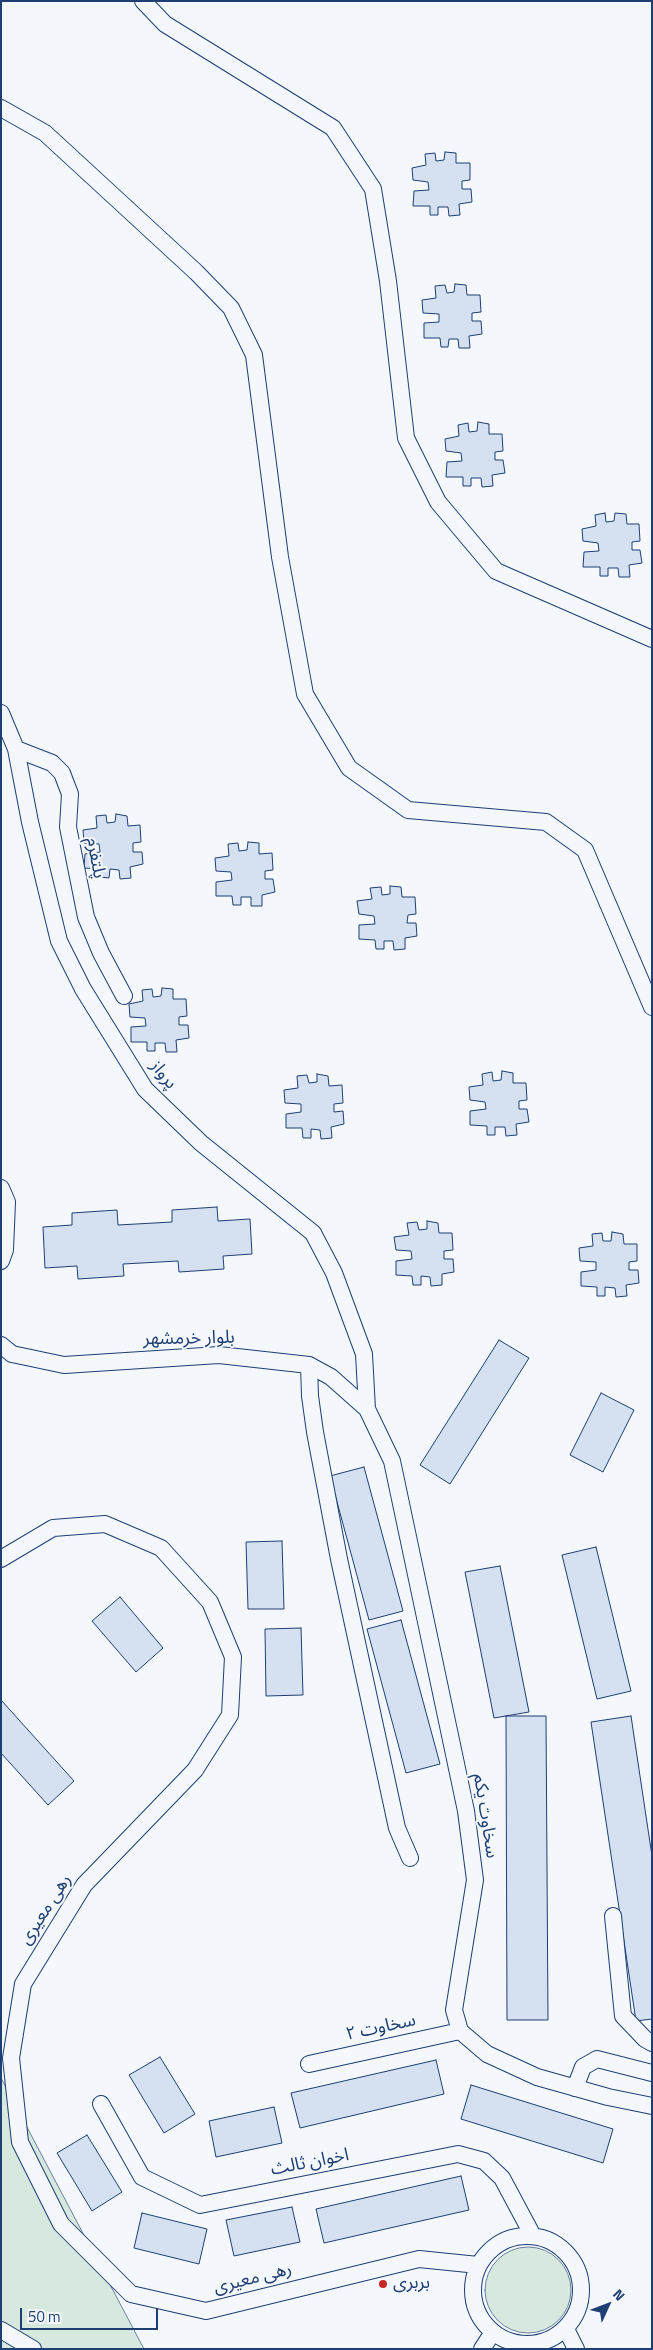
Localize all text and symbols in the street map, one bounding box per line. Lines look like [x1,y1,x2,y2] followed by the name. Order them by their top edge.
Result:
[80,836,110,880] street label: پلتفرم
[145,1056,181,1094] street label: پرواز
[143,1327,235,1351] street label: بلوار خرمشهر
[468,1772,502,1860] street label: سخاوت یکم
[15,1871,77,1949] street label: رهی معیری
[344,2010,418,2046] street label: سخاوت ۲
[269,2145,351,2181] street label: اخوان ثالث
[212,2259,294,2299] street label: رهی معیری
[393,2273,430,2295] place label: بربری
[377,2278,389,2290] marker: بربری
[583,2280,633,2330] north arrow
[608,2284,630,2305] text: N
[22,2298,160,2330] scale bar
[28,2305,61,2328] text: 50 m

